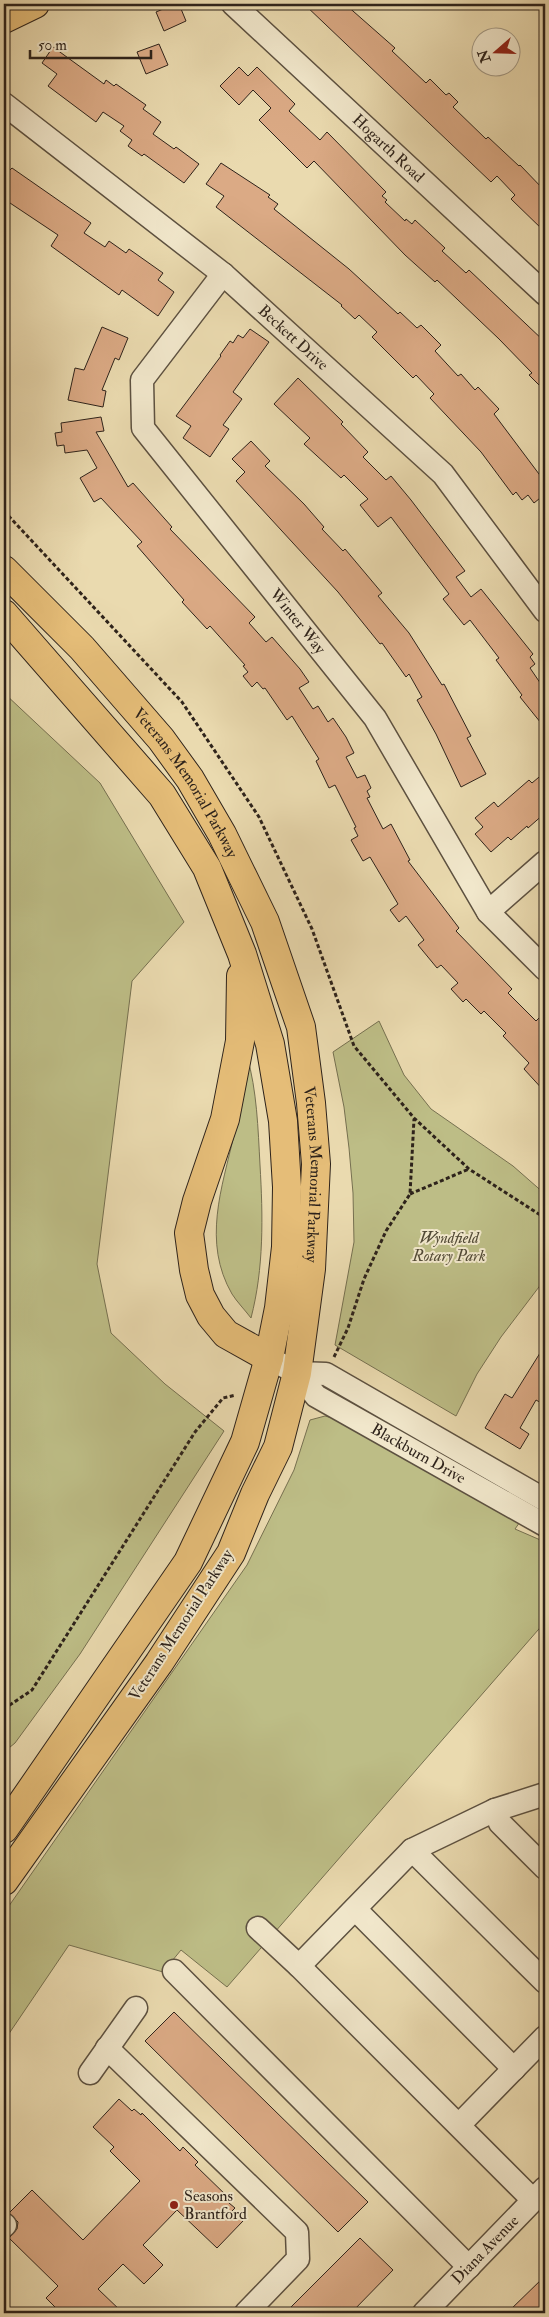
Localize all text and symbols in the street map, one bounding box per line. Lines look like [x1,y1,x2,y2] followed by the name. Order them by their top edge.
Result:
[30,28,151,60] scale bar
[472,28,522,78] north arrow
[38,36,67,55] text: 50 m
[474,47,495,66] text: N
[348,110,429,187] street label: Hogarth Road
[254,301,333,375] street label: Beckett Drive
[265,584,331,659] street label: Winter Way
[128,704,243,862] street label: Veterans Memorial Parkway
[299,1085,326,1264] street label: Veterans Memorial Parkway
[411,1228,486,1266] park label: Wyndfield Rotary Park
[367,1419,469,1488] street label: Blackburn Drive
[125,1545,238,1705] street label: Veterans Memorial Parkway
[184,2186,247,2224] place label: Seasons Brantford
[168,2199,180,2211] marker: Seasons Brantford
[447,2211,523,2289] street label: Diana Avenue

